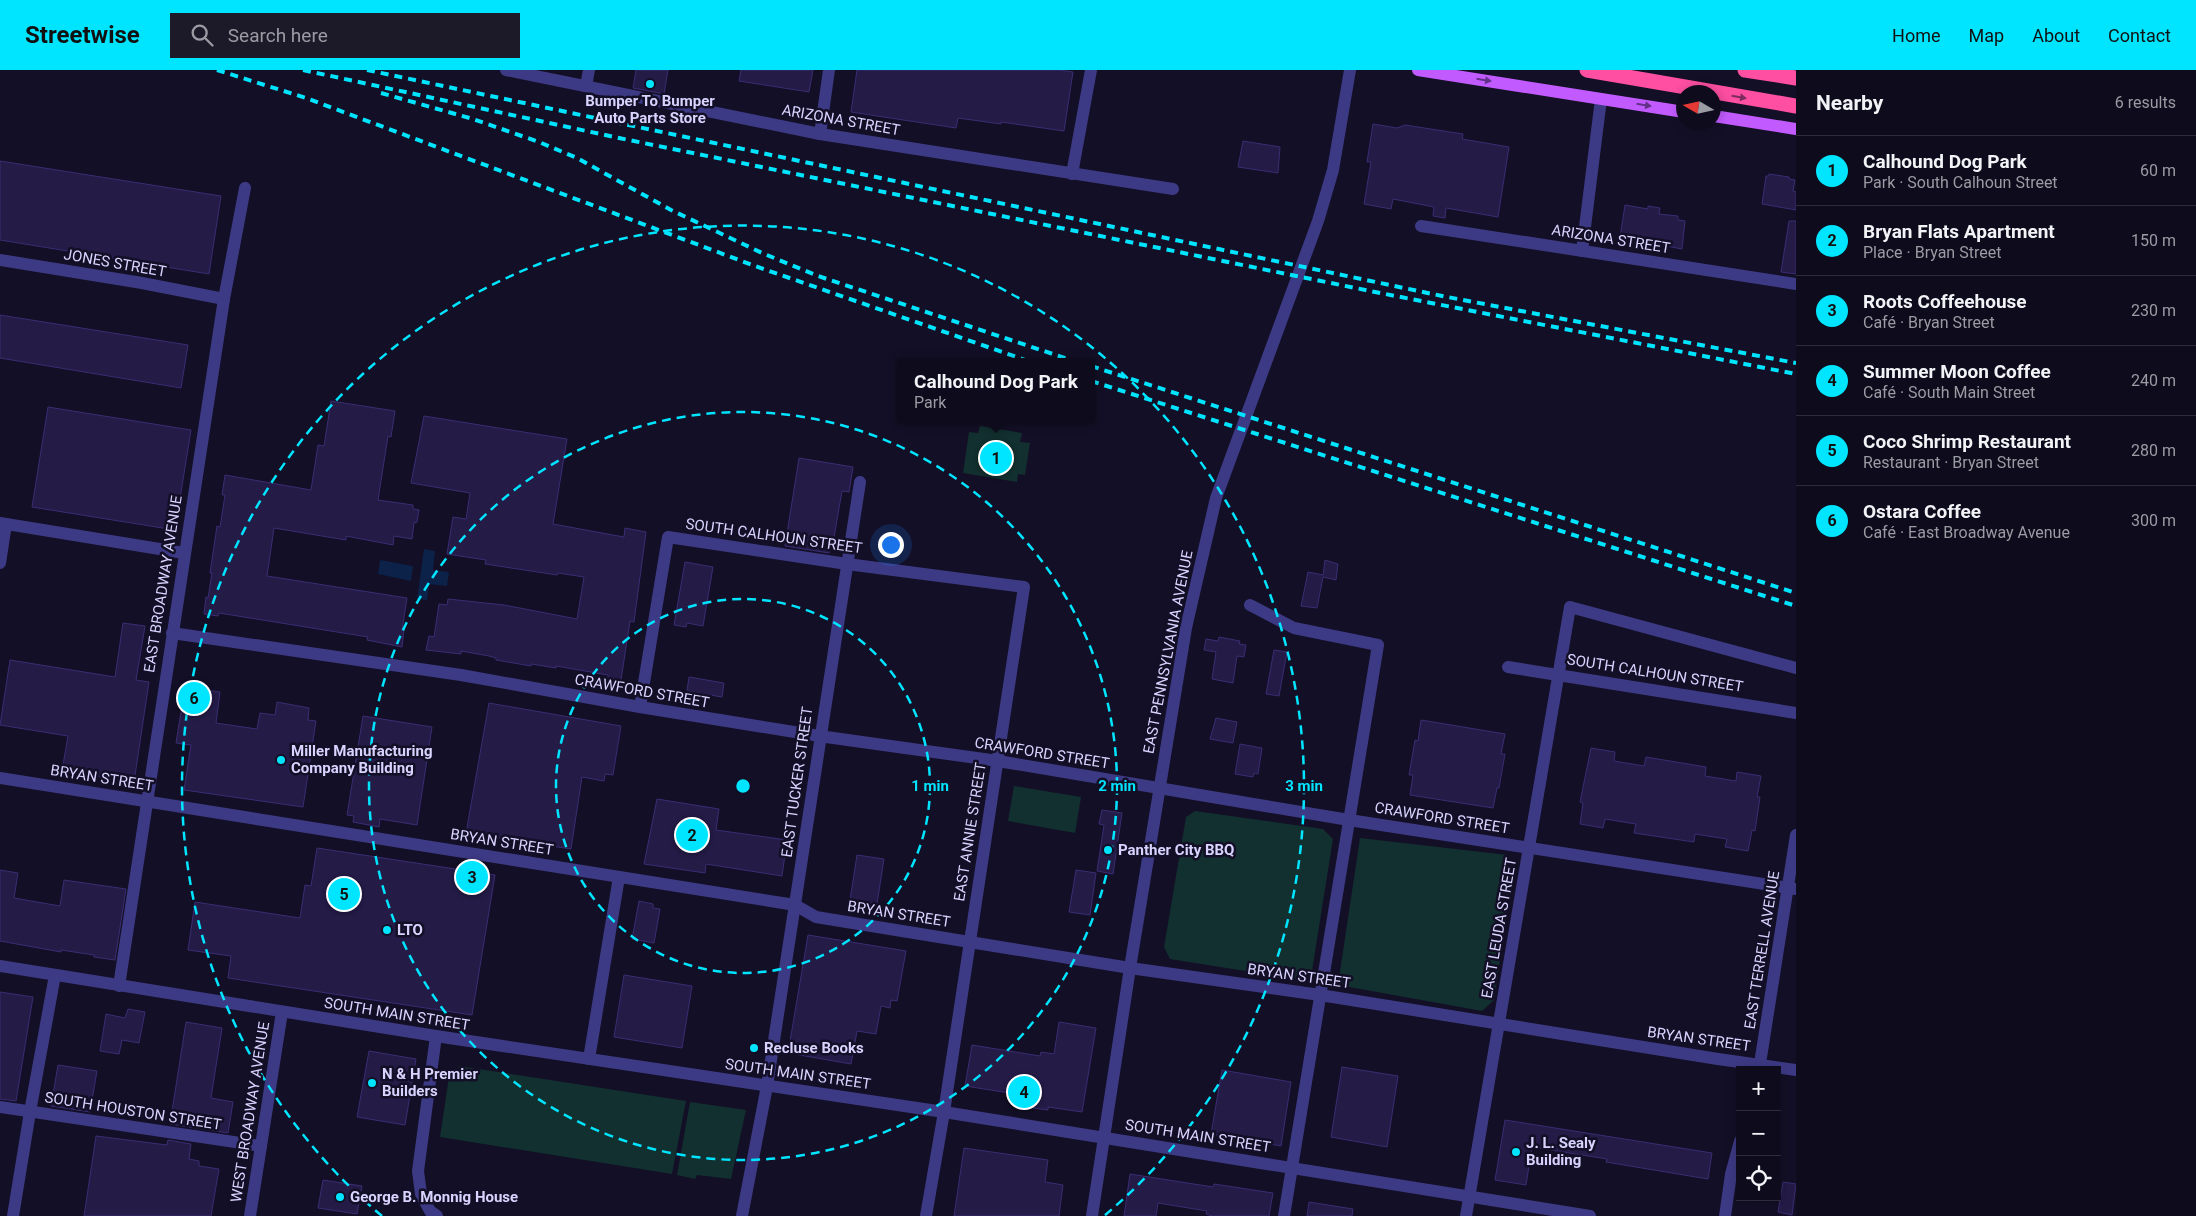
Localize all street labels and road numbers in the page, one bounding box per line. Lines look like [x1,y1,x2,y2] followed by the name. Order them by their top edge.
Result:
[780,101,902,139] street label: ARIZONA STREET
[1550,221,1672,257] street label: ARIZONA STREET
[62,245,168,281] street label: JONES STREET
[140,494,186,674] street label: EAST BROADWAY AVENUE
[684,515,864,557] street label: SOUTH CALHOUN STREET
[1139,548,1197,755] street label: EAST PENNSYLVANIA AVENUE
[1566,650,1745,696] street label: SOUTH CALHOUN STREET
[573,670,711,712] street label: CRAWFORD STREET
[778,705,816,858] street label: EAST TUCKER STREET
[973,733,1111,773] street label: CRAWFORD STREET
[49,761,155,795] street label: BRYAN STREET
[950,761,990,903] street label: EAST ANNIE STREET
[1373,798,1511,838] street label: CRAWFORD STREET
[449,825,555,859] street label: BRYAN STREET
[1478,856,1520,1000] street label: EAST LEUDA STREET
[1741,869,1783,1030] street label: EAST TERRELL AVENUE
[846,897,952,931] street label: BRYAN STREET
[1246,960,1352,992] street label: BRYAN STREET
[323,994,471,1034] street label: SOUTH MAIN STREET
[227,1020,273,1204] street label: WEST BROADWAY AVENUE
[1646,1023,1752,1055] street label: BRYAN STREET
[724,1055,872,1093] street label: SOUTH MAIN STREET
[43,1088,223,1134] street label: SOUTH HOUSTON STREET
[1124,1116,1272,1156] street label: SOUTH MAIN STREET

